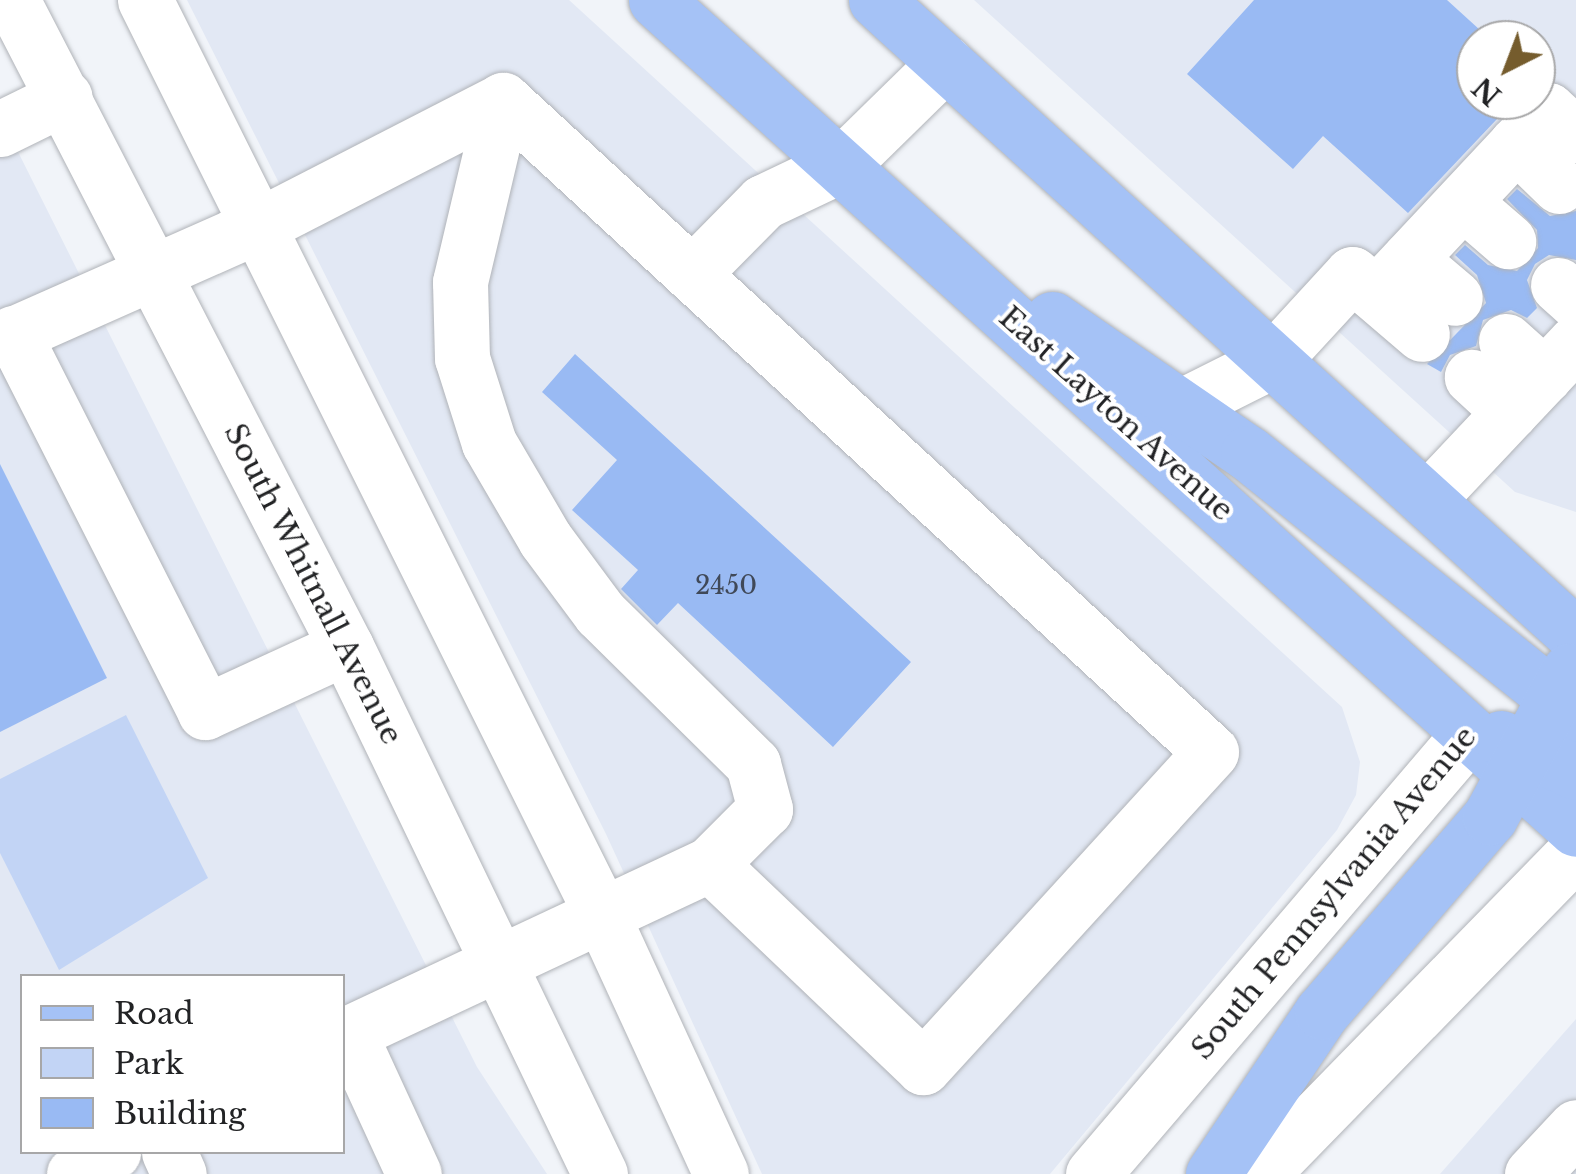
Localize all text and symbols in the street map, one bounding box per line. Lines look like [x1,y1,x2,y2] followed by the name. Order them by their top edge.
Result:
[1456,20,1556,120] north arrow
[1465,69,1508,113] text: N
[991,299,1241,529] street label: East Layton Avenue
[216,417,410,751] street label: South Whitnall Avenue
[695,571,757,601] house number: 2450
[1184,719,1484,1067] street label: South Pennsylvania Avenue
[20,974,345,1154] legend
[114,995,194,1032] text: Road
[114,1045,184,1082] text: Park
[114,1095,246,1132] text: Building

